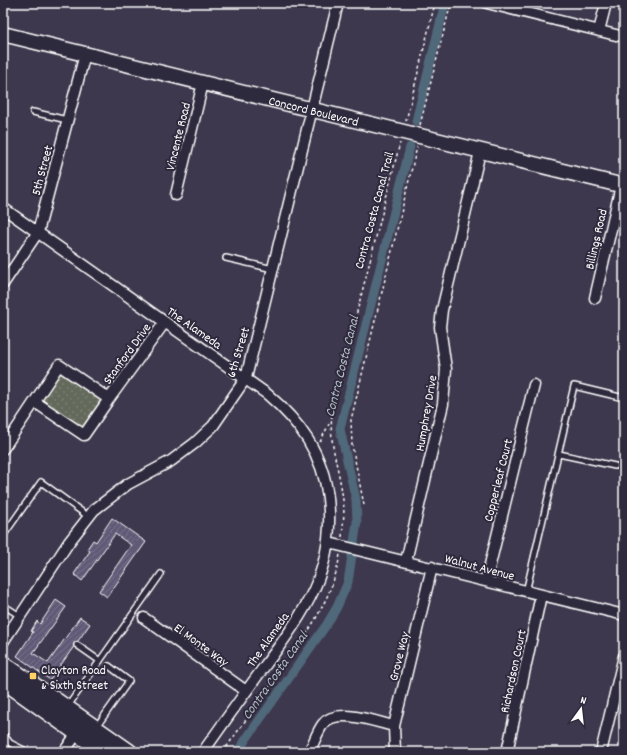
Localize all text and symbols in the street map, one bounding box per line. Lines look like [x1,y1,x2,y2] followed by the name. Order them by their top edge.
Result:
[266,92,360,133] street label: Concord Boulevard
[162,101,197,173] street label: Vincente Road
[28,143,59,198] street label: 5th Street
[351,150,400,271] street label: Contra Costa Canal Trail
[581,207,614,272] street label: Billings Road
[162,303,226,355] street label: The Alameda
[321,312,366,419] water label: Contra Costa Canal
[99,320,157,389] street label: Stanford Drive
[223,325,256,380] street label: 6th Street
[411,374,444,453] street label: Humphrey Drive
[480,437,519,524] street label: Copperleaf Court
[442,550,517,587] street label: Walnut Avenue
[243,608,295,672] street label: The Alameda
[169,620,232,673] street label: El Monte Way
[238,627,314,724] water label: Contra Costa Canal
[496,628,533,715] street label: Richardson Court
[385,629,416,683] street label: Grove Way
[41,662,108,696] place label: Clayton Road & Sixth Street
[28,671,38,681] marker: Clayton Road & Sixth Street
[561,689,601,729] north arrow
[578,693,588,710] text: N

